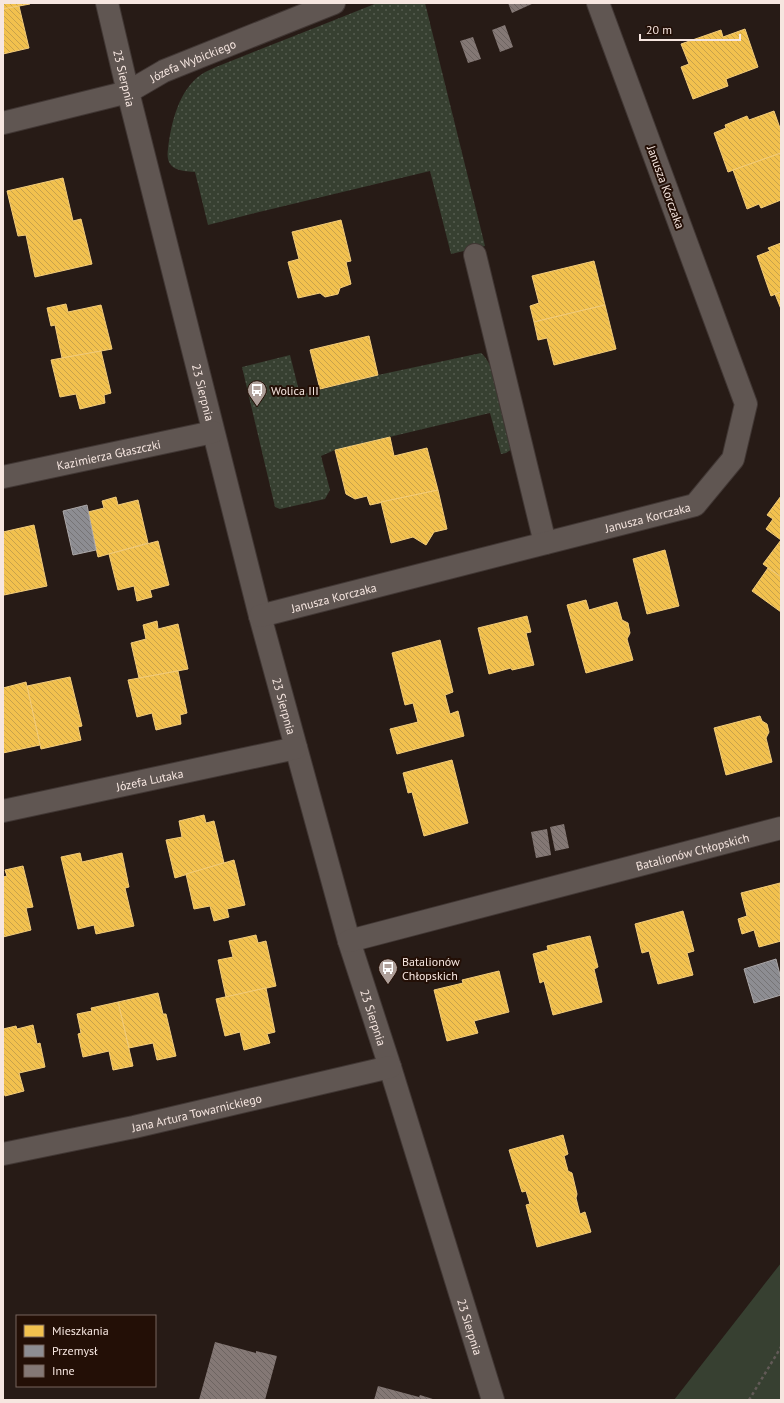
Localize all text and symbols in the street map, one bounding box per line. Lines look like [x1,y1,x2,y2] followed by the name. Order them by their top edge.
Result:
[640,16,740,42] scale bar
[646,22,672,37] text: 20 m
[146,36,238,86] street label: Józefa Wybickiego
[111,48,139,108] street label: 23 Sierpnia
[644,142,688,231] street label: Janusza Korczaka
[189,362,218,422] street label: 23 Sierpnia
[246,379,268,407] bus stop icon: Wolica III
[271,383,319,398] place label: Wolica III
[55,436,162,473] street label: Kazimierza Głaszczki
[602,499,692,535] street label: Janusza Korczaka
[288,579,378,616] street label: Janusza Korczaka
[270,676,300,736] street label: 23 Sierpnia
[114,765,185,794] street label: Józefa Lutaka
[634,829,751,873] street label: Batalionów Chłopskich
[402,954,460,983] place label: Batalionów Chłopskich
[377,957,399,985] bus stop icon: Batalionów Chłopskich
[358,987,390,1047] street label: 23 Sierpnia
[129,1090,263,1135] street label: Jana Artura Towarnickiego
[455,1296,486,1357] street label: 23 Sierpnia
[16,1315,156,1387] legend
[52,1323,109,1338] text: Mieszkania
[52,1343,98,1358] text: Przemysł
[52,1363,75,1378] text: Inne

